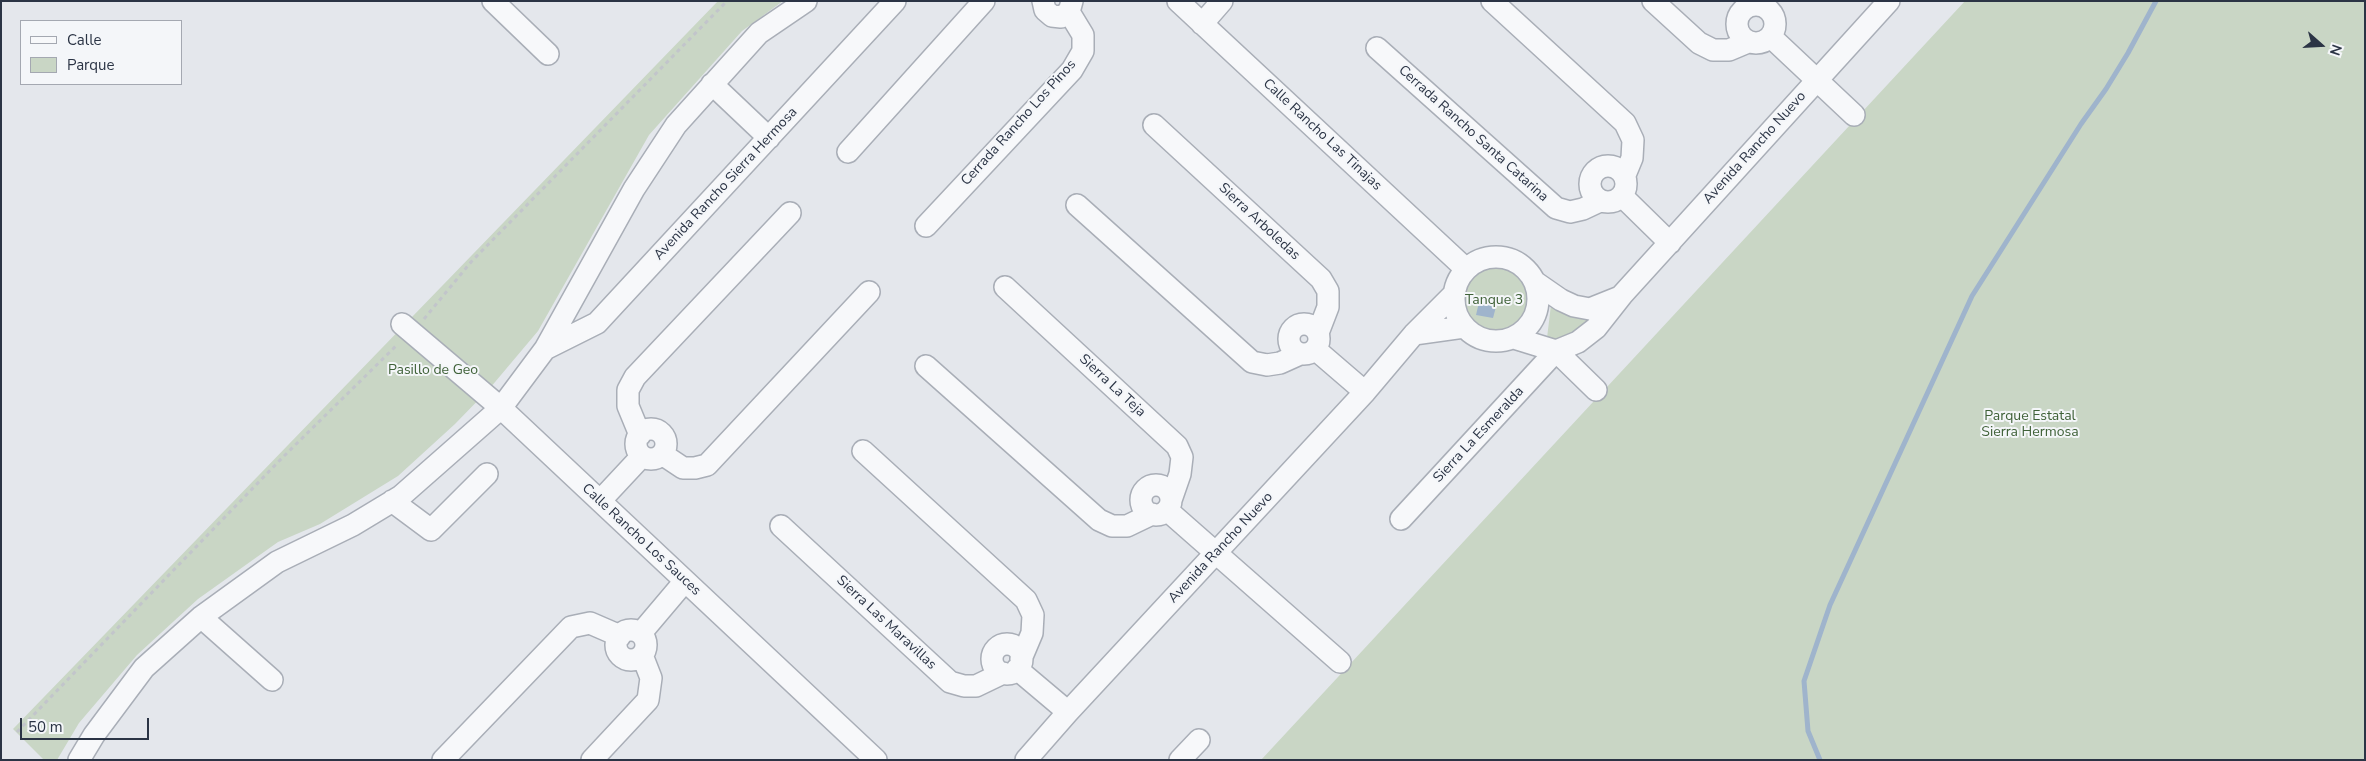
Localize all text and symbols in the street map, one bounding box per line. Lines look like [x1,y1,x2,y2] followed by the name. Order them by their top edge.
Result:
[20,20,182,85] legend
[2296,20,2346,70] north arrow
[67,30,102,50] text: Calle
[2325,42,2346,58] text: N
[67,55,115,75] text: Parque
[958,57,1080,189] street label: Cerrada Rancho Los Pinos
[1395,62,1551,206] street label: Cerrada Rancho Santa Catarina
[1259,76,1385,194] street label: Calle Rancho Las Tinajas
[1700,88,1810,208] street label: Avenida Rancho Nuevo
[651,104,801,264] street label: Avenida Rancho Sierra Hermosa
[1215,180,1303,264] street label: Sierra Arboledas
[1465,293,1523,309] park label: Tanque 3
[1075,351,1149,421] street label: Sierra La Teja
[388,363,478,379] park label: Pasillo de Geo
[1430,384,1528,486] street label: Sierra La Esmeralda
[1981,409,2079,442] park label: Parque Estatal Sierra Hermosa
[578,481,704,599] street label: Calle Rancho Los Sauces
[1165,489,1277,607] street label: Avenida Rancho Nuevo
[833,572,939,674] street label: Sierra Las Maravillas
[22,708,151,740] scale bar
[28,717,63,737] text: 50 m

